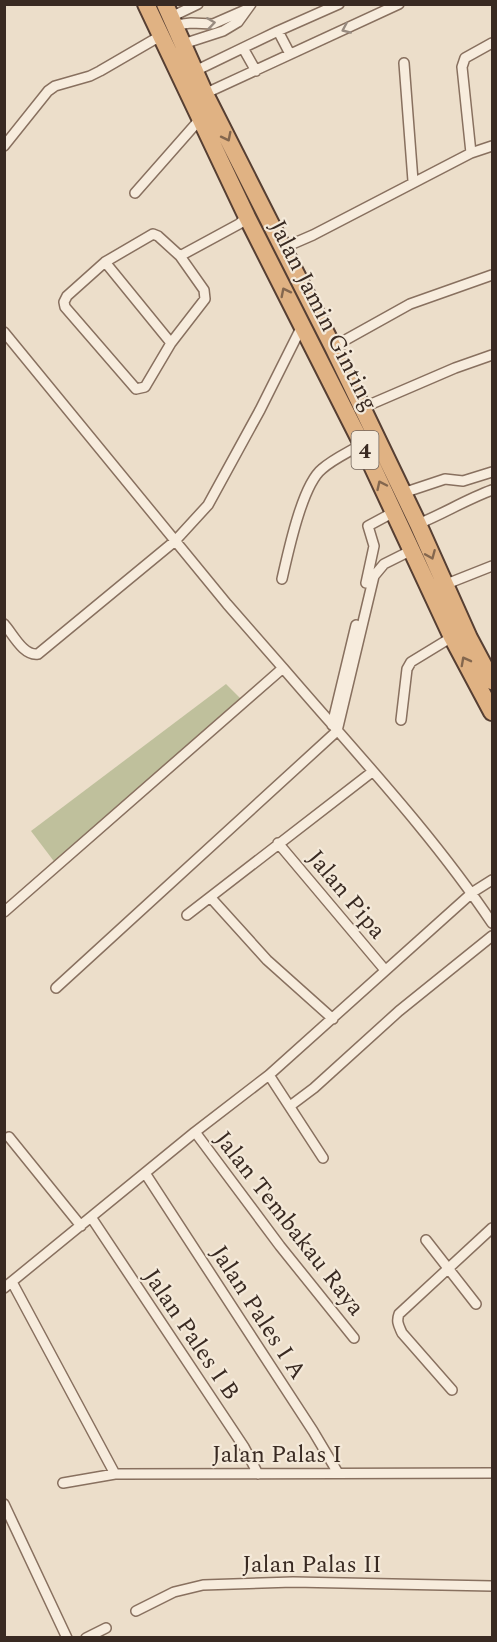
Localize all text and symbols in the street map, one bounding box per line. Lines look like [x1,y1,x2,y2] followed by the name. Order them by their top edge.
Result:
[207,18,216,30] one-way arrow
[341,21,352,33] one-way arrow
[220,131,232,142] one-way arrow
[259,214,387,417] street label: Jalan Jamin Ginting
[280,287,292,298] one-way arrow
[352,431,378,469] road number: 4
[377,480,389,491] one-way arrow
[424,549,436,560] one-way arrow
[461,657,472,667] one-way arrow
[298,842,395,948] street label: Jalan Pipa
[205,1123,373,1324] street label: Jalan Tembakau Raya
[201,1238,315,1387] street label: Jalan Pales I A
[134,1262,248,1407] street label: Jalan Pales I B
[212,1437,342,1473] street label: Jalan Palas I
[242,1547,382,1583] street label: Jalan Palas II

